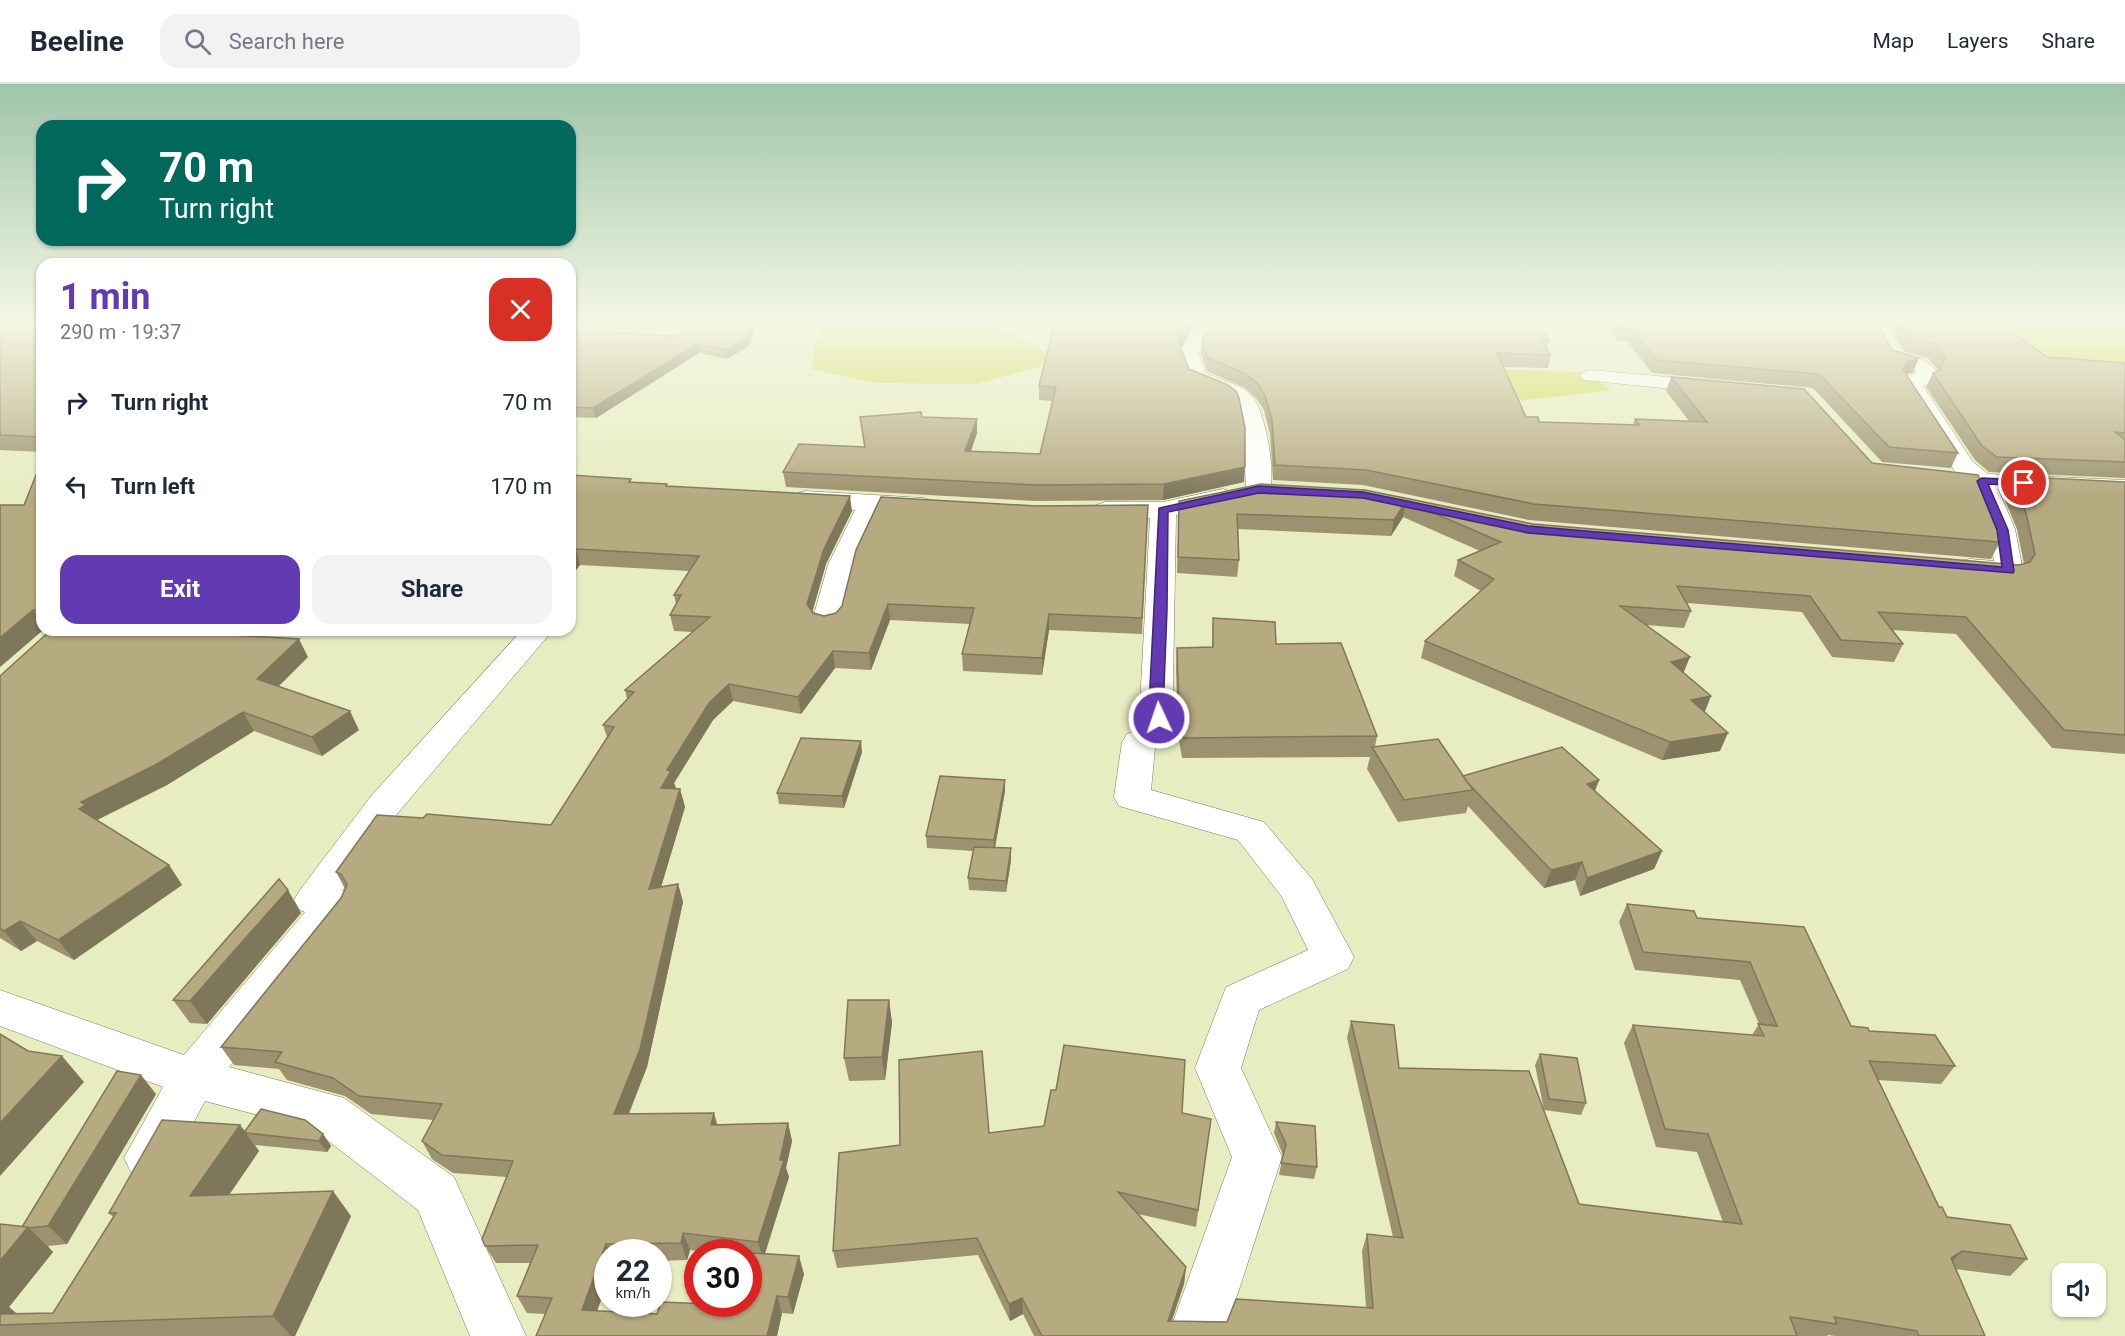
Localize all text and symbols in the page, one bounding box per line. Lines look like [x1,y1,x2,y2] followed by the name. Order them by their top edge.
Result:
[160,14,580,68] search box
[30,25,124,58] text: Beeline
[181,25,214,58] icon: search
[229,29,345,54] text: Search here
[1872,29,1914,53] text: Map
[1947,29,2008,53] text: Layers
[2041,29,2095,53] text: Share
[159,143,254,192] text: 70 m
[60,144,138,222] icon: right
[159,193,274,225] text: Turn right
[60,276,151,318] text: 1 min
[489,278,552,341] button: close
[60,320,181,344] text: 290 m · 19:37
[60,386,93,419] icon: right
[111,390,208,415] text: Turn right
[503,390,552,415] text: 70 m
[1998,457,2049,508] pin
[2007,466,2040,499] icon: arrive
[60,470,93,503] icon: left
[111,474,195,499] text: Turn left
[490,474,552,499] text: 170 m
[60,555,300,624] button: Exit
[312,555,552,624] button: Share
[1127,686,1191,750] position arrow
[684,1239,762,1317] speed limit sign: 30
[616,1253,650,1288] text: 22
[2052,1263,2106,1317] map controls
[2052,1263,2106,1317] button: sound
[615,1284,651,1302] text: km/h

